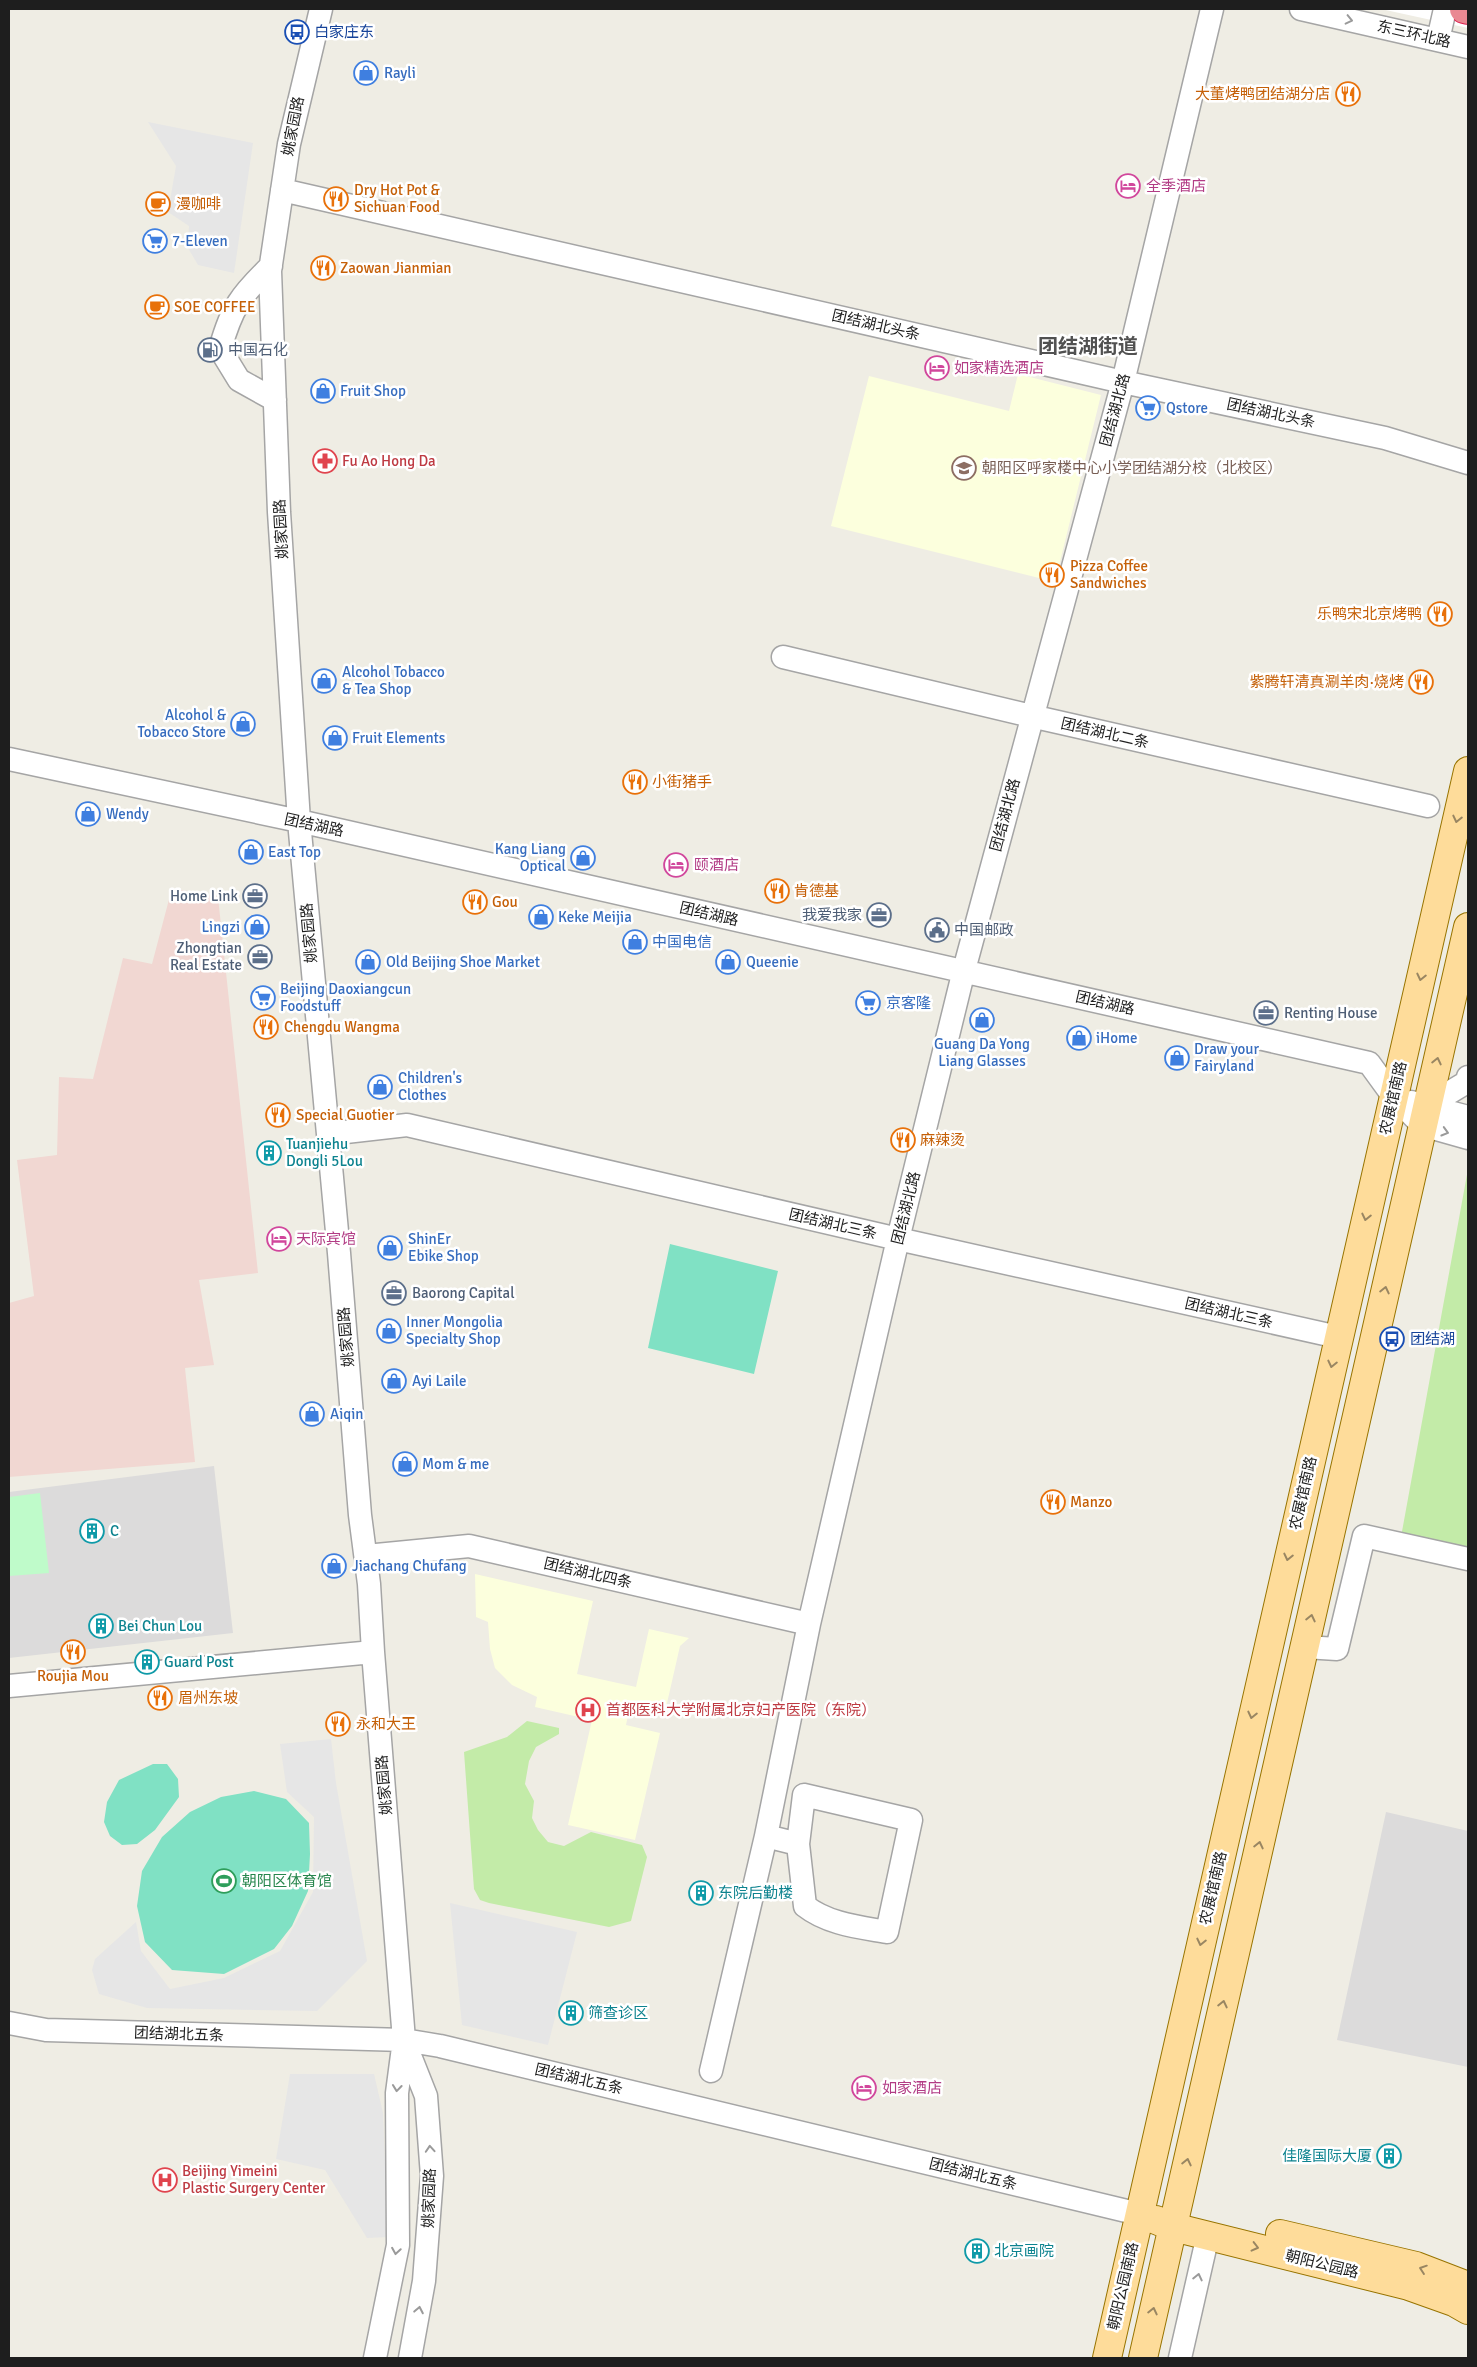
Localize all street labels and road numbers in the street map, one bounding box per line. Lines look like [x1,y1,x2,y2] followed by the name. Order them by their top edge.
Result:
[1375,17,1453,51] street label: 东三环北路
[278,95,308,157] street label: 姚家园路
[830,306,922,344] street label: 团结湖北头条
[1097,371,1133,449] street label: 团结湖北路
[1225,395,1317,431] street label: 团结湖北头条
[270,499,292,559] street label: 姚家园路
[1059,714,1151,752] street label: 团结湖北二条
[987,776,1023,854] street label: 团结湖北路
[283,810,345,840] street label: 团结湖路
[678,898,740,930] street label: 团结湖路
[297,902,321,964] street label: 姚家园路
[1074,987,1136,1019] street label: 团结湖路
[1376,1059,1410,1137] street label: 农展馆南路
[888,1169,924,1247] street label: 团结湖北路
[787,1205,879,1243] street label: 团结湖北三条
[1183,1294,1275,1332] street label: 团结湖北三条
[334,1306,358,1368] street label: 姚家园路
[1286,1454,1320,1532] street label: 农展馆南路
[542,1554,634,1592] street label: 团结湖北四条
[372,1754,396,1816] street label: 姚家园路
[1196,1849,1230,1927] street label: 农展馆南路
[134,2023,224,2045] street label: 团结湖北五条
[533,2060,625,2098] street label: 团结湖北五条
[927,2154,1019,2194] street label: 团结湖北五条
[419,2168,439,2228] street label: 姚家园路
[1104,2240,1142,2332] street label: 朝阳公园南路
[1283,2246,1361,2282] street label: 朝阳公园路

